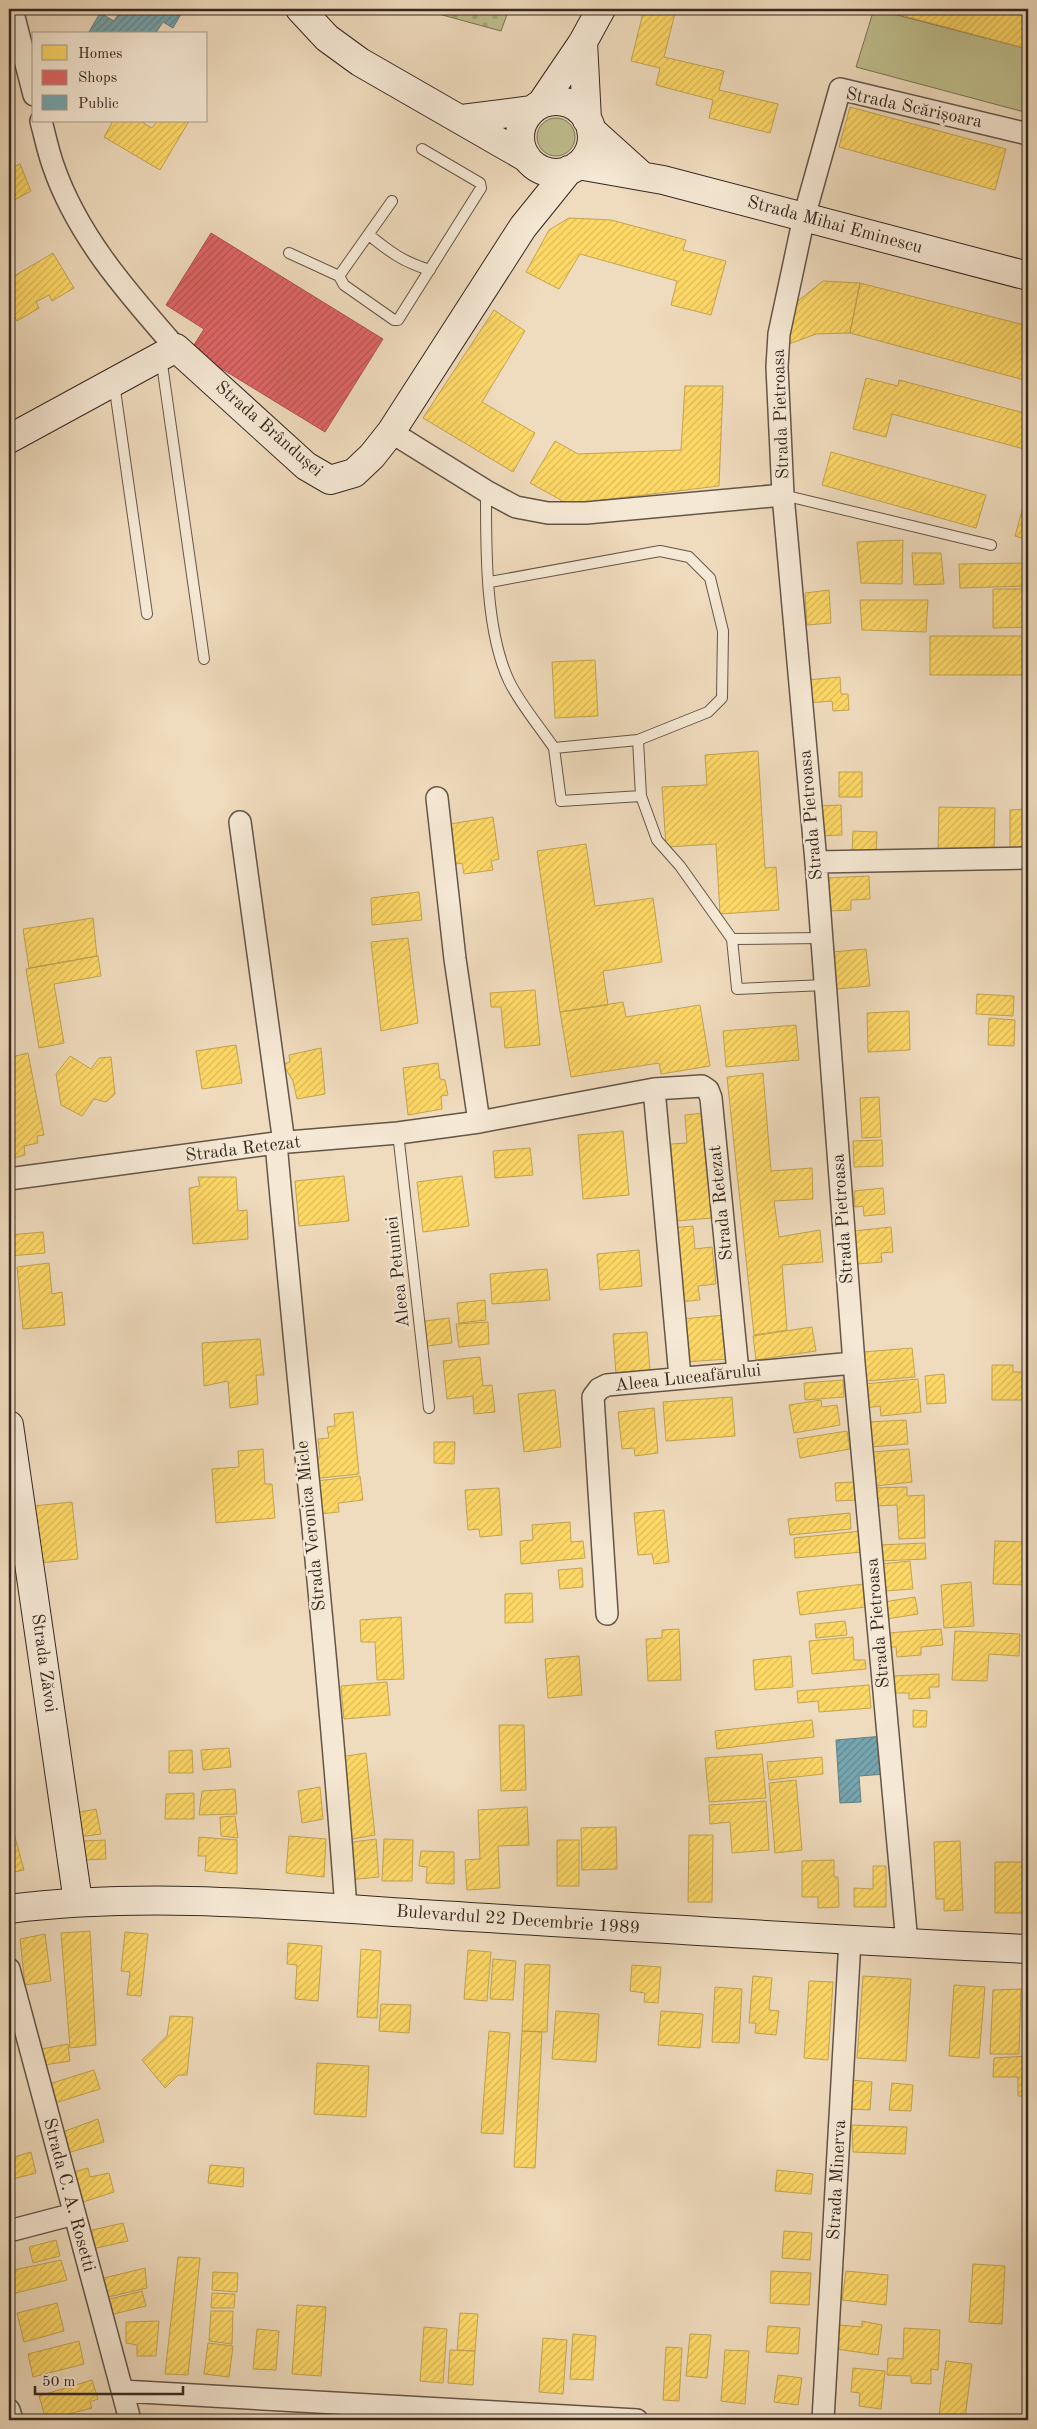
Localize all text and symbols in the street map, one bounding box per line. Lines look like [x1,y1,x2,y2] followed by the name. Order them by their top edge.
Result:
[32,32,208,122] legend
[78,47,123,62] text: Homes
[78,71,117,86] text: Shops
[844,85,984,132] street label: Strada Scărișoara
[78,97,119,112] text: Public
[746,193,925,257] street label: Strada Mihai Eminescu
[770,348,792,480] street label: Strada Pietroasa
[211,378,326,481] street label: Strada Brândușei
[796,749,826,881] street label: Strada Pietroasa
[184,1133,302,1165] street label: Strada Retezat
[706,1144,736,1262] street label: Strada Retezat
[829,1153,857,1285] street label: Strada Pietroasa
[383,1215,413,1329] street label: Aleea Petuniei
[614,1361,762,1395] street label: Aleea Luceafărului
[293,1440,329,1612] street label: Strada Veronica Micle
[863,1557,893,1689] street label: Strada Pietroasa
[28,1612,60,1714] street label: Strada Zăvoi
[395,1902,641,1938] street label: Bulevardul 22 Decembrie 1989
[40,2116,98,2274] street label: Strada C. A. Rosetti
[825,2119,849,2241] street label: Strada Minerva
[35,2364,182,2396] scale bar
[42,2375,76,2390] text: 50 m

